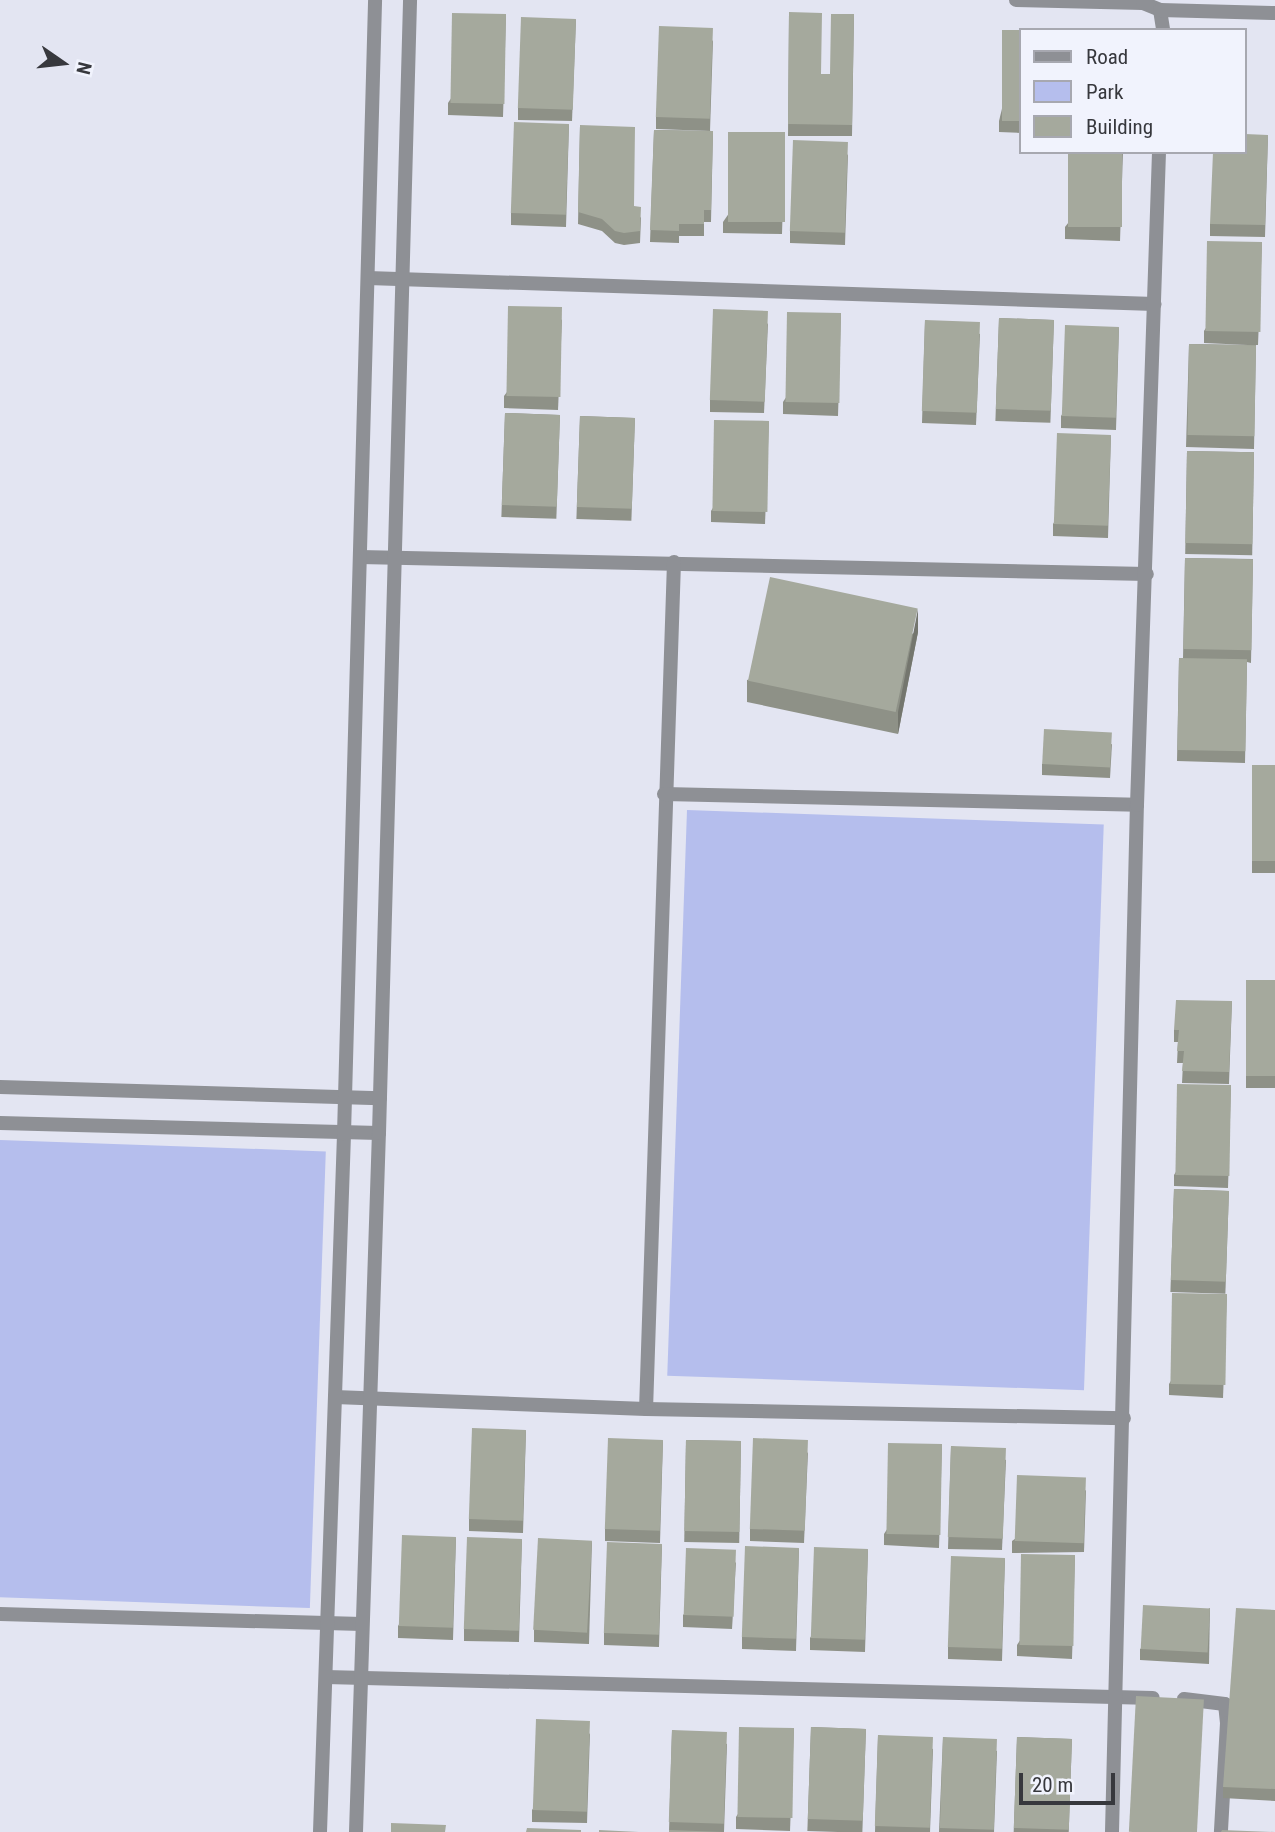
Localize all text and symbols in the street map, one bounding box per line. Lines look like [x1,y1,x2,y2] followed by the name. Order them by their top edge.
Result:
[28,28,98,98] north arrow
[1020,28,1247,154] legend
[1086,45,1128,69] text: Road
[71,60,96,77] text: N
[1086,80,1123,104] text: Park
[1086,115,1153,139] text: Building
[1023,1758,1119,1802] scale bar
[1032,1773,1073,1797] text: 20 m

